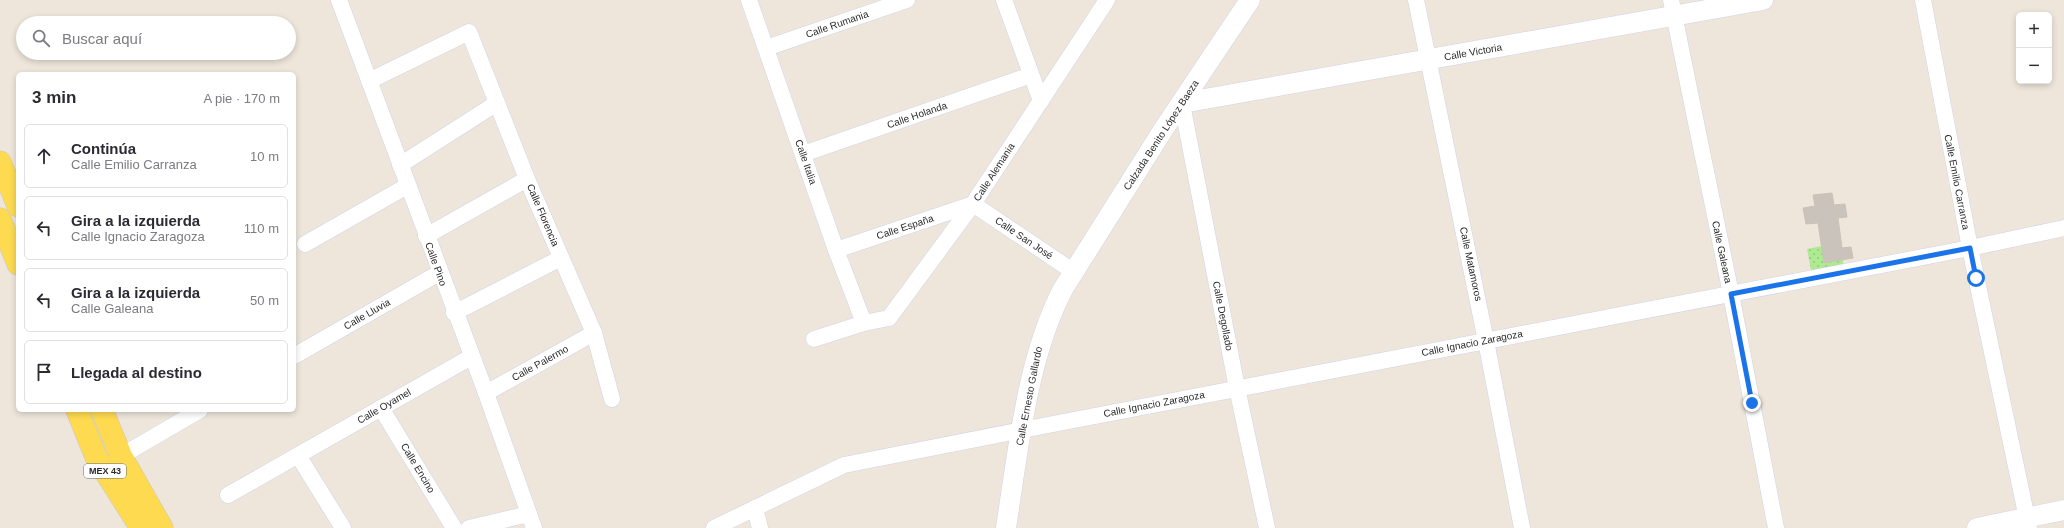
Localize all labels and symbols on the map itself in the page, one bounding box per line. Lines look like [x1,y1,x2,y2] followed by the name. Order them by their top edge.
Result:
[804,8,870,40] street label: Calle Rumania
[1443,41,1503,63] street label: Calle Victoria
[1121,78,1201,192] street label: Calzada Benito López Baeza
[886,99,949,130] street label: Calle Holanda
[1942,133,1972,231] street label: Calle Emilio Carranza
[793,138,819,186] street label: Calle Italia
[971,141,1017,203] street label: Calle Alemania
[525,182,561,248] street label: Calle Florencia
[875,212,935,241] street label: Calle España
[993,215,1055,262] street label: Calle San José
[1710,220,1734,285] street label: Calle Galeana
[1458,226,1484,302] street label: Calle Matamoros
[423,241,449,288] street label: Calle Pino
[1967,269,1985,287] route start
[1211,280,1235,352] street label: Calle Degollado
[342,296,393,332] street label: Calle Lluvia
[1420,328,1524,358] street label: Calle Ignacio Zaragoza
[510,343,571,383] street label: Calle Palermo
[1014,345,1044,446] street label: Calle Ernesto Gallardo
[355,386,413,426] street label: Calle Oyamel
[1102,389,1206,419] street label: Calle Ignacio Zaragoza
[1743,394,1761,412] route end
[399,441,437,495] street label: Calle Encino
[84,464,126,478] road number: MEX 43

